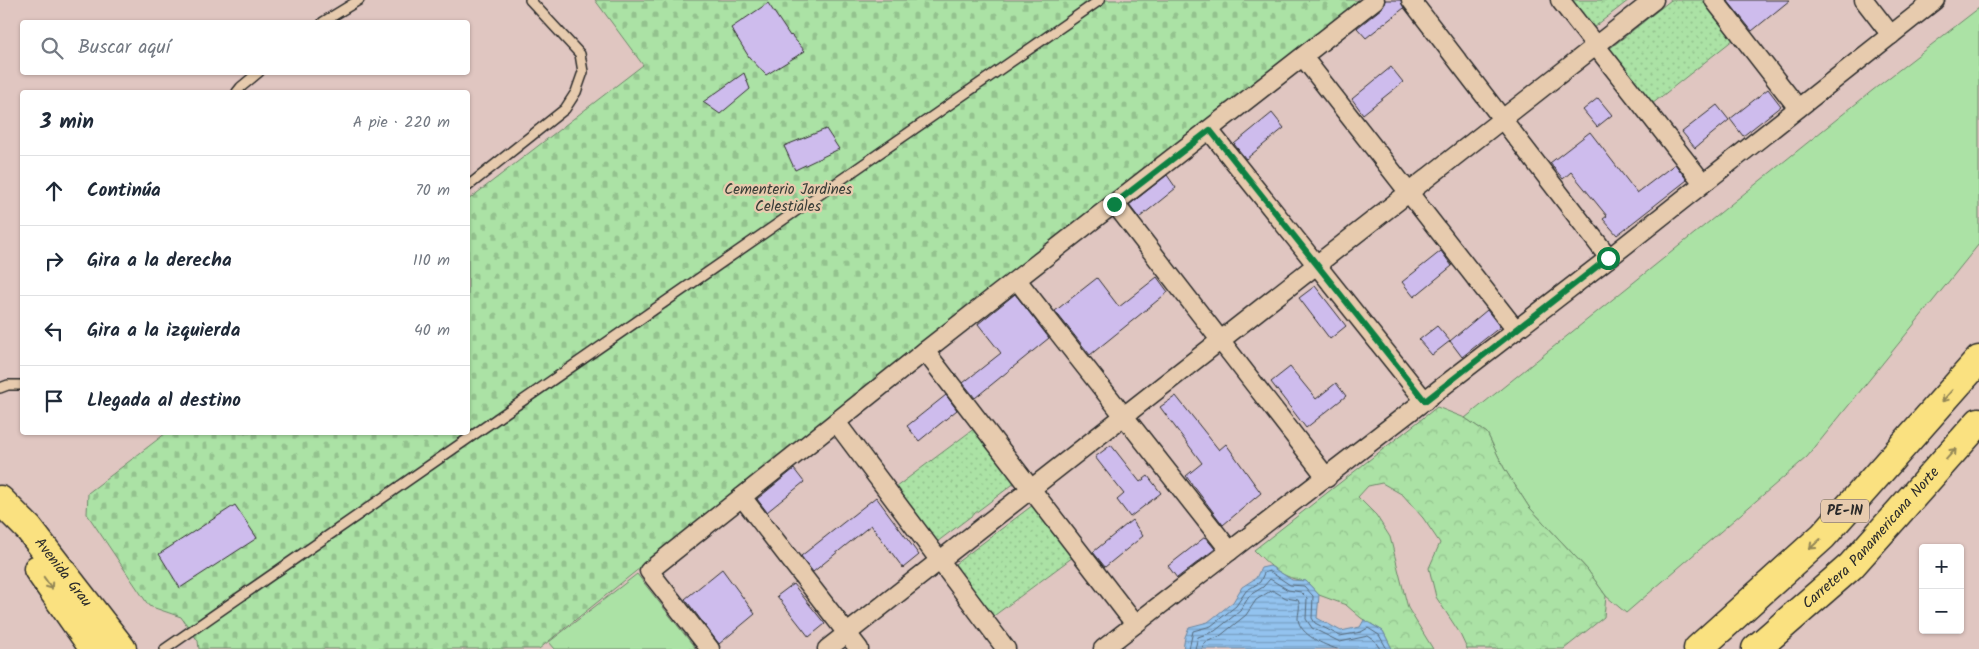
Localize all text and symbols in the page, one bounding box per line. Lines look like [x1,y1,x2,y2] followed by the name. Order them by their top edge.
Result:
[20,20,470,75] search box
[78,33,170,63] text: Buscar aquí
[38,34,66,62] icon: search
[40,106,94,139] text: 3 min
[353,110,450,135] text: A pie · 220 m
[87,176,161,206] text: Continúa
[40,177,68,205] icon: ahead
[415,178,450,203] text: 70 m
[724,178,852,219] park label: Cementerio Jardines Celestiales
[1103,193,1126,216] route end
[87,246,232,276] text: Gira a la derecha
[40,247,68,275] icon: right
[1597,247,1620,270] route start
[413,248,450,273] text: 110 m
[87,316,240,346] text: Gira a la izquierda
[40,317,68,345] icon: left
[414,318,450,343] text: 40 m
[87,386,241,416] text: Llegada al destino
[40,387,68,415] icon: arrive
[1941,390,1953,403] one-way arrow
[1945,447,1957,460] one-way arrow
[1797,461,1946,615] street label: Carretera Panamericana Norte
[1821,500,1869,522] road number: PE-1N
[28,532,98,613] street label: Avenida Grau
[1809,538,1822,550] one-way arrow
[1919,544,1964,634] map controls
[1919,544,1964,589] button: +
[43,576,53,590] one-way arrow
[1919,589,1964,634] button: −

